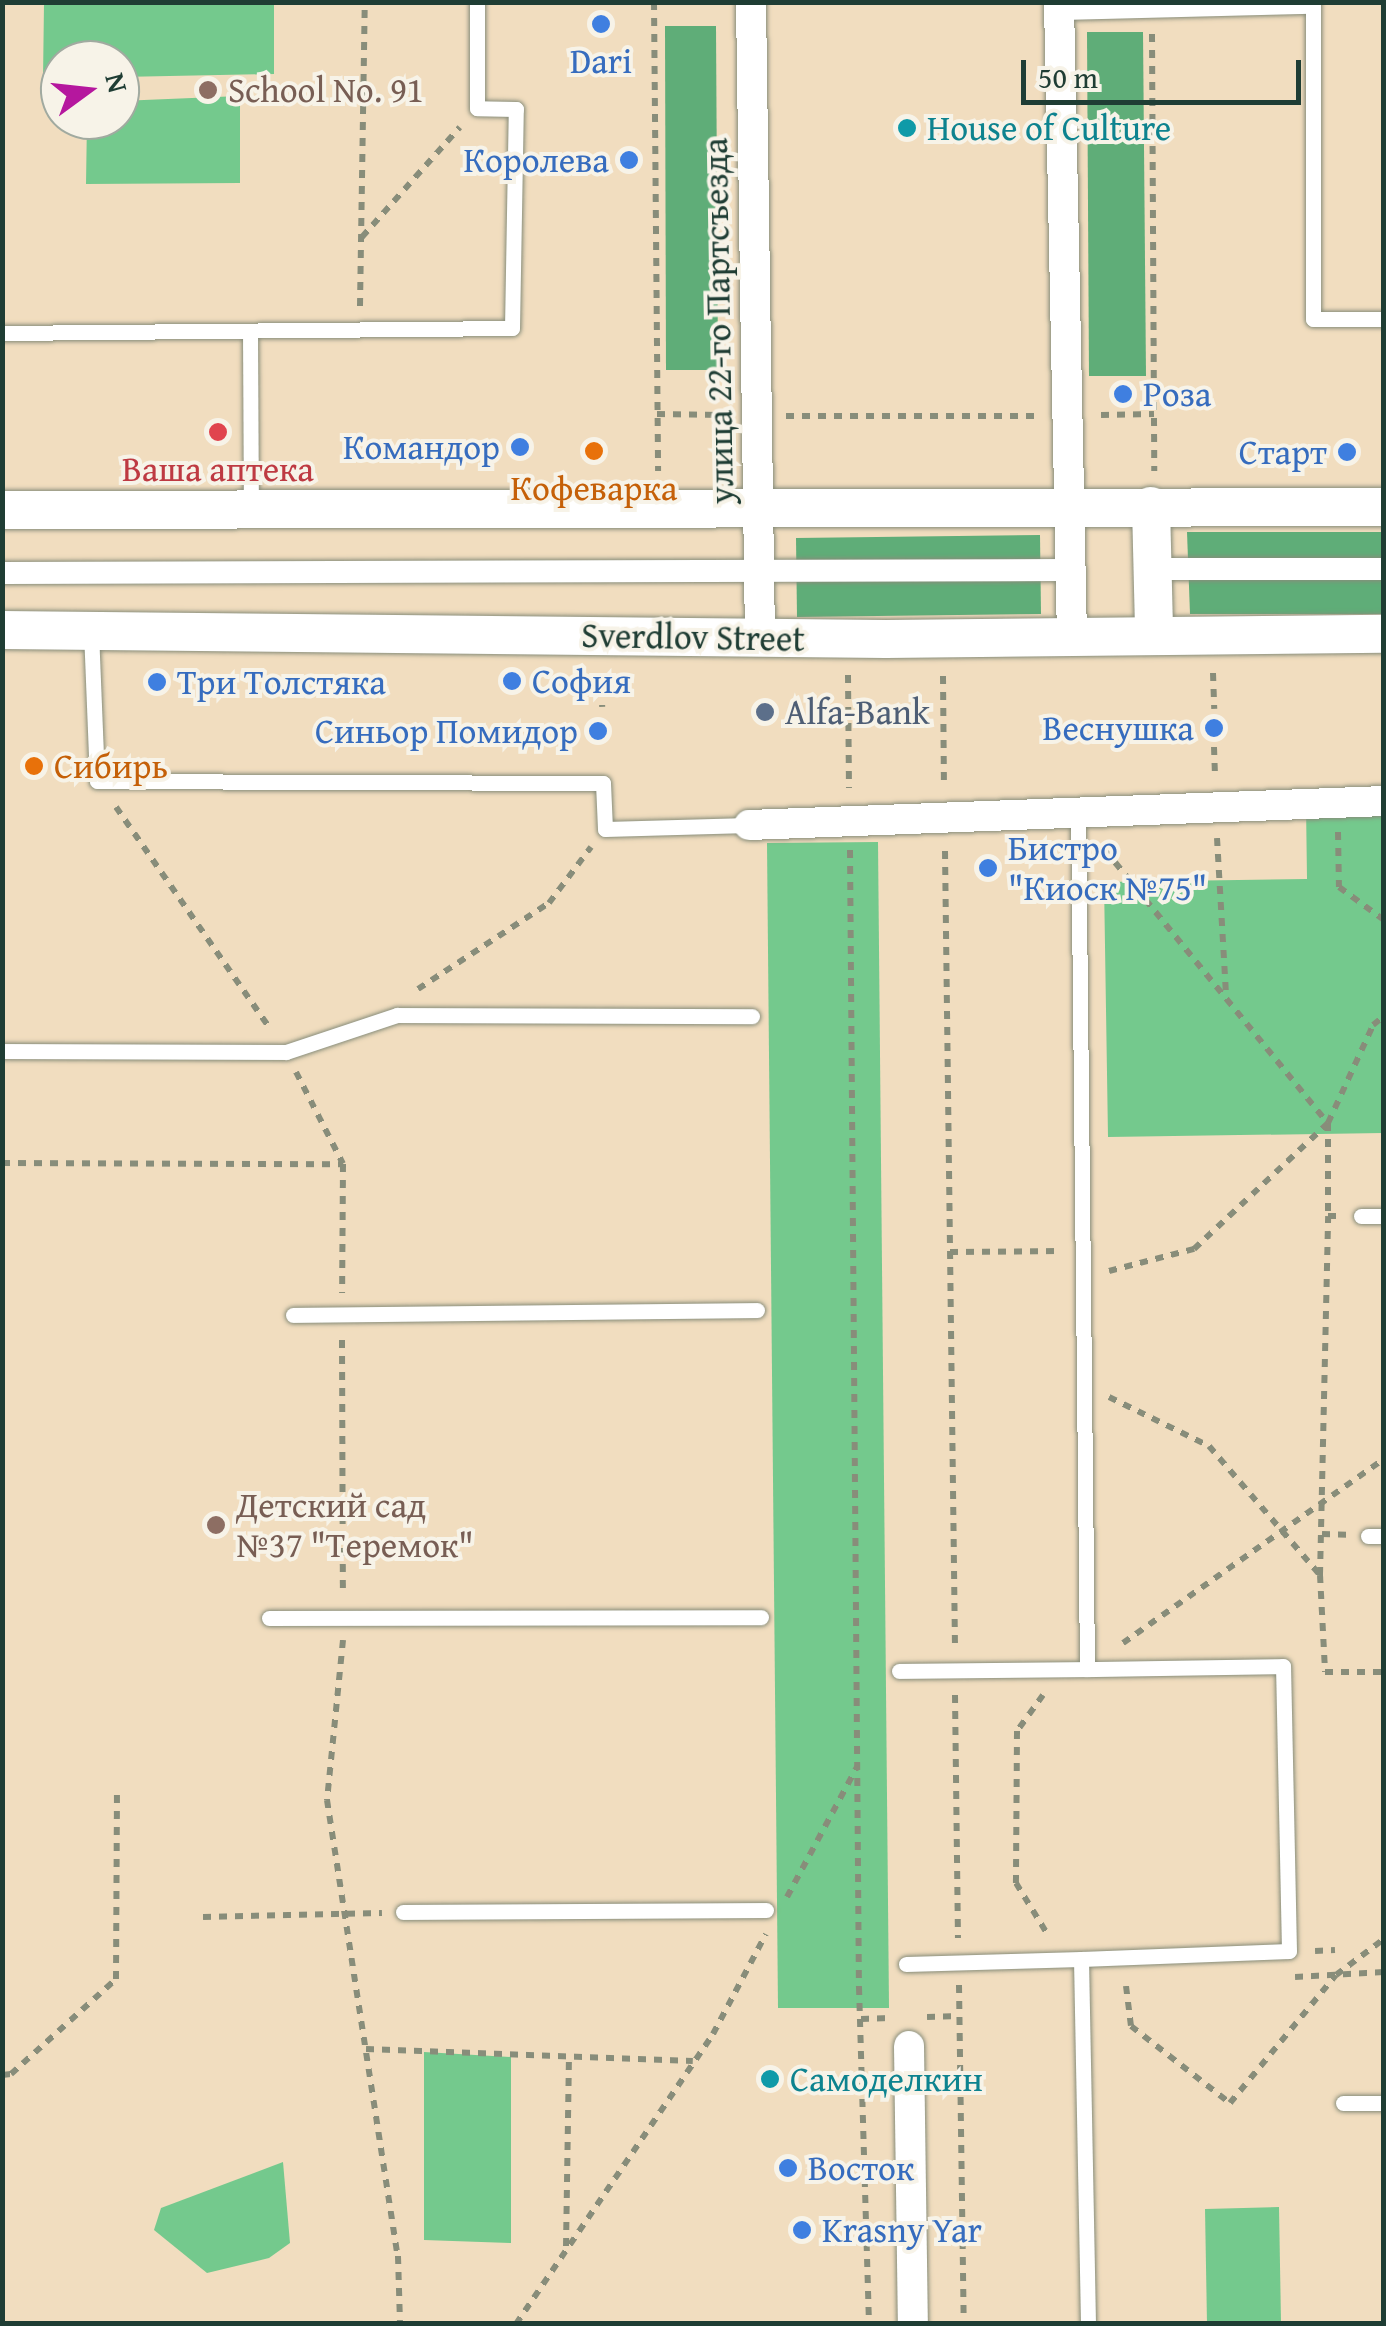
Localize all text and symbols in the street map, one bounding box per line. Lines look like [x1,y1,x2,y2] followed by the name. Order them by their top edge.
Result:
[590,13,612,35] marker: Dari
[40,40,140,140] north arrow
[570,40,632,82] place label: Dari
[1026,40,1306,102] scale bar
[1038,55,1098,99] text: 50 m
[95,68,140,97] text: N
[228,69,424,111] place label: School No. 91
[197,79,219,101] marker: School No. 91
[927,107,1171,149] place label: House of Culture
[896,117,918,139] marker: House of Culture
[694,137,742,505] street label: улица 22-го Партсъезда
[463,139,609,181] place label: Королева
[618,149,640,171] marker: Королева
[1143,373,1212,415] place label: Роза
[1112,383,1134,405] marker: Роза
[207,421,229,443] marker: Ваша аптека
[343,426,500,468] place label: Командор
[1239,431,1327,473] place label: Старт
[509,436,531,458] marker: Командор
[583,440,605,462] marker: Кофеварка
[1336,441,1358,463] marker: Старт
[122,448,314,490] place label: Ваша аптека
[511,467,677,509] place label: Кофеварка
[581,614,805,660] street label: Sverdlov Street
[532,660,631,702] place label: София
[177,661,386,703] place label: Три Толстяка
[501,670,523,692] marker: София
[146,671,168,693] marker: Три Толстяка
[785,691,930,733] place label: Alfa-Bank
[754,701,776,723] marker: Alfa-Bank
[1043,707,1194,749] place label: Веснушка
[315,710,578,752] place label: Синьор Помидор
[1203,717,1225,739] marker: Веснушка
[587,720,609,742] marker: Синьор Помидор
[54,745,168,787] place label: Сибирь
[23,755,45,777] marker: Сибирь
[1008,827,1207,909] place label: Бистро "Киоск №75"
[977,857,999,879] marker: Бистро "Киоск №75"
[236,1484,474,1566] place label: Детский сад №37 "Теремок"
[205,1514,227,1536] marker: Детский сад №37 "Теремок"
[790,2058,983,2100] place label: Самоделкин
[759,2068,781,2090] marker: Самоделкин
[808,2147,914,2189] place label: Восток
[777,2157,799,2179] marker: Восток
[822,2209,982,2251] place label: Krasny Yar
[791,2219,813,2241] marker: Krasny Yar

